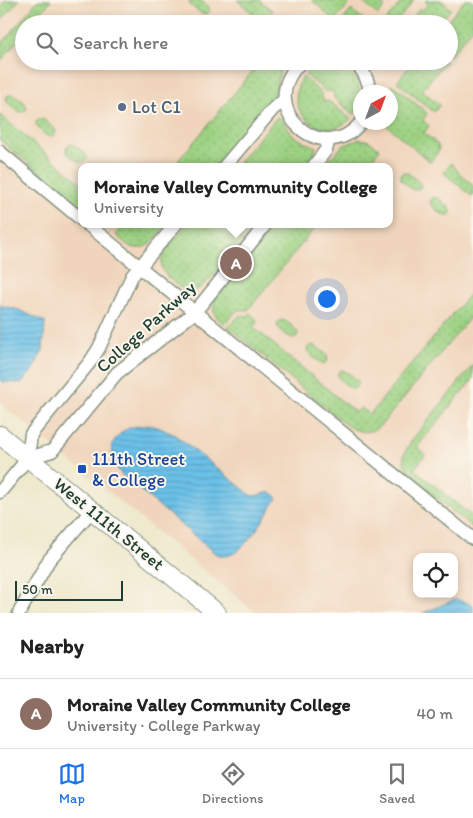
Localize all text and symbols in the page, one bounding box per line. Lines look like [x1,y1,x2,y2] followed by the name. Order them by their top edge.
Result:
[15,15,458,70] search box
[33,29,61,57] icon: search
[73,31,168,54] text: Search here
[353,85,398,130] north arrow
[132,96,181,118] place label: Lot C1
[116,101,128,113] marker: Lot C1
[78,163,393,228] popup
[94,175,377,198] text: Moraine Valley Community College
[94,198,163,217] text: University
[220,244,252,282] pin: A
[92,276,201,377] street label: College Parkway
[314,286,340,312] your location
[92,448,185,491] place label: 111th Street & College
[76,463,88,475] marker: 111th Street & College
[49,473,169,575] street label: West 111th Street
[413,553,458,598] map controls
[413,553,458,598] button: locate
[15,578,122,601] scale bar
[22,581,53,598] text: 50 m
[20,633,84,658] text: Nearby
[67,693,351,716] text: Moraine Valley Community College
[31,704,41,723] text: A
[416,704,453,723] text: 40 m
[67,716,260,735] text: University · College Parkway
[58,760,86,807] tab: Map
[202,760,263,807] tab: Directions
[379,760,415,807] tab: Saved

